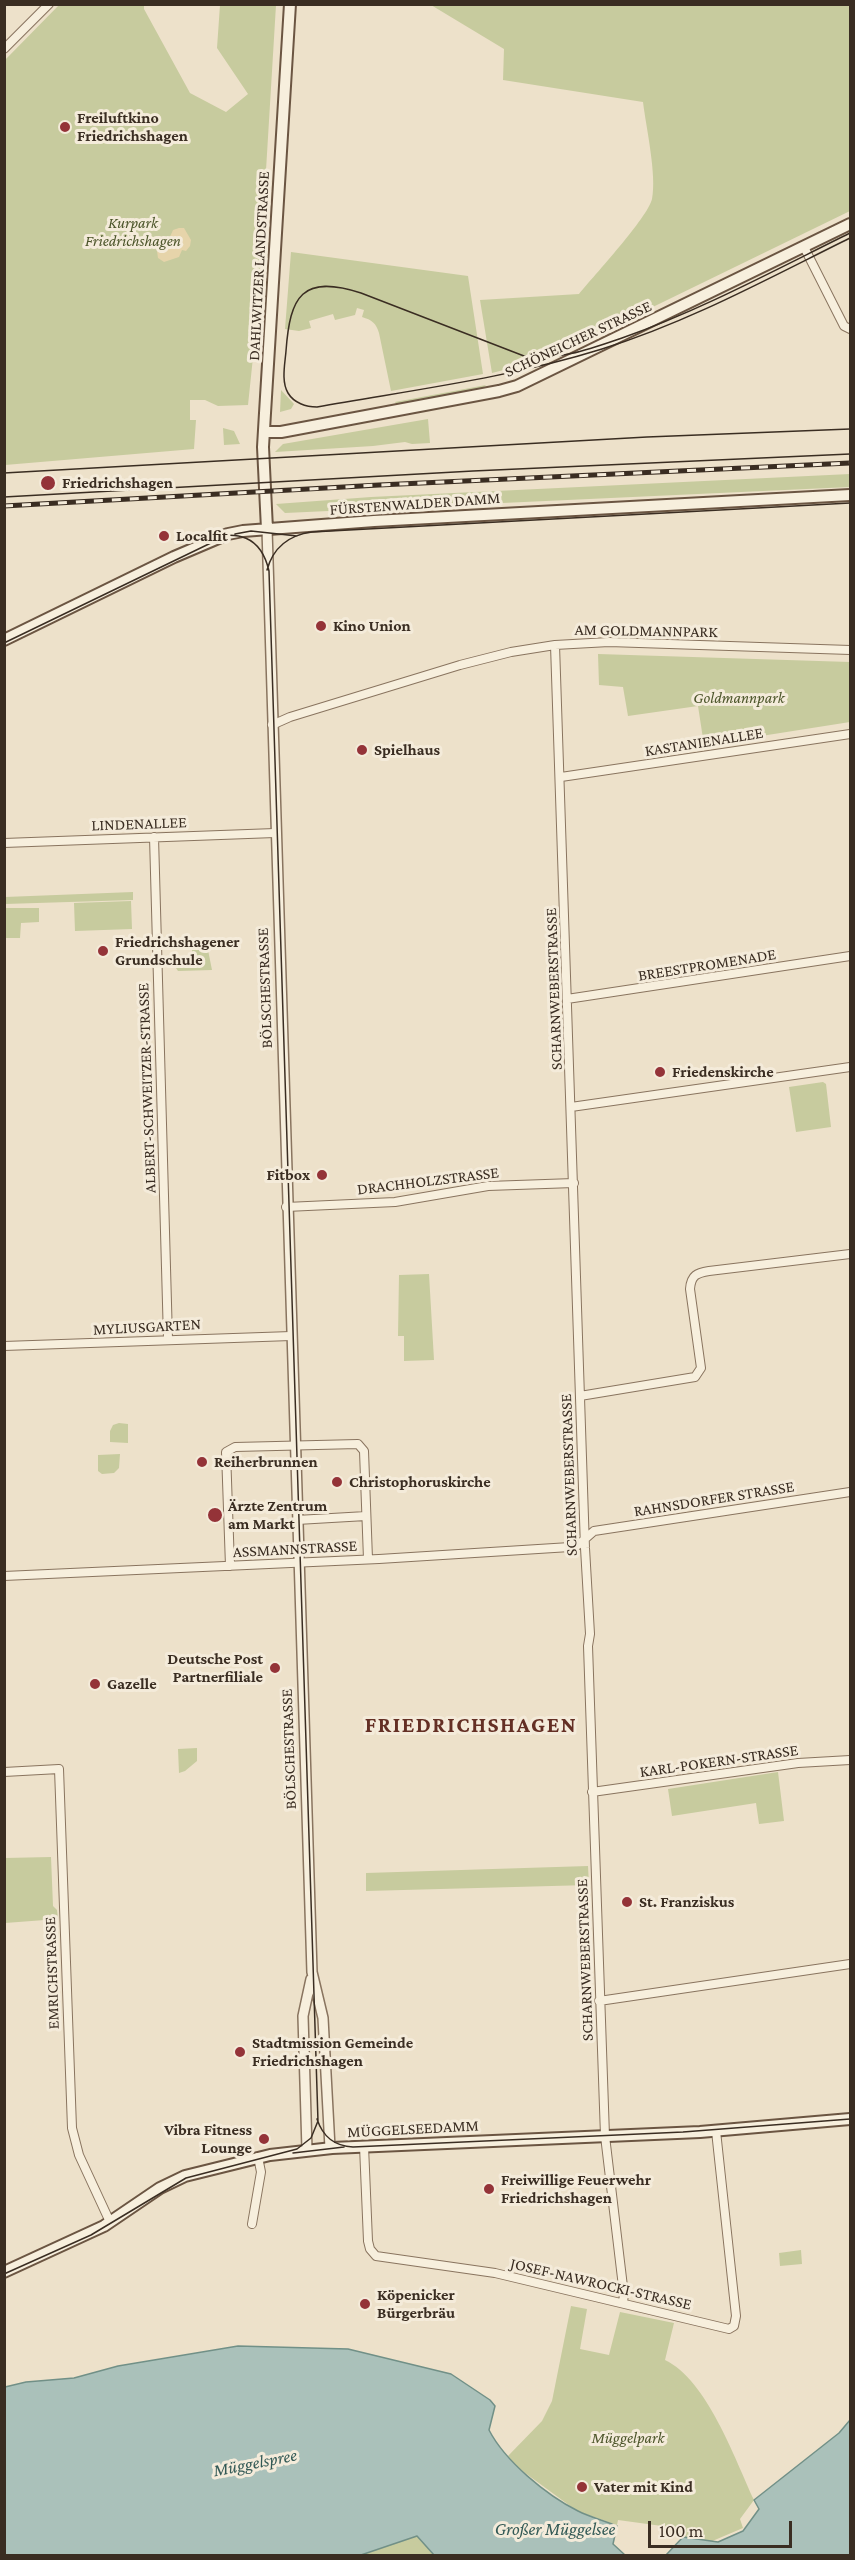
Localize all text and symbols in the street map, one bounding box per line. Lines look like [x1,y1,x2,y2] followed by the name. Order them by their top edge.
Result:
[77,108,188,146] place label: Freiluftkino Friedrichshagen
[58,120,72,134] marker: Freiluftkino Friedrichshagen
[244,171,274,361] street label: DAHLWITZER LANDSTRASSE
[85,213,181,251] park label: Kurpark Friedrichshagen
[501,297,655,381] street label: SCHÖNEICHER STRASSE
[62,473,173,493] place label: Friedrichshagen
[39,474,57,492] marker: Friedrichshagen
[329,488,501,520] street label: FÜRSTENWALDER DAMM
[176,526,228,546] place label: Localfit
[157,529,171,543] marker: Localfit
[333,616,411,636] place label: Kino Union
[314,619,328,633] marker: Kino Union
[574,620,718,642] street label: AM GOLDMANNPARK
[693,688,785,708] park label: Goldmannpark
[643,723,765,761] street label: KASTANIENALLEE
[374,740,440,760] place label: Spielhaus
[355,743,369,757] marker: Spielhaus
[91,813,187,835] street label: LINDENALLEE
[542,907,566,1071] street label: SCHARNWEBERSTRASSE
[253,927,277,1049] street label: BÖLSCHESTRASSE
[115,932,240,970] place label: Friedrichshagener Grundschule
[96,944,110,958] marker: Friedrichshagener Grundschule
[637,945,777,985] street label: BREESTPROMENADE
[134,983,160,1193] street label: ALBERT-SCHWEITZER-STRASSE
[672,1062,774,1082] place label: Friedenskirche
[653,1065,667,1079] marker: Friedenskirche
[356,1163,500,1199] street label: DRACHHOLZSTRASSE
[266,1165,310,1185] place label: Fitbox
[315,1168,329,1182] marker: Fitbox
[93,1315,201,1339] street label: MYLIUSGARTEN
[557,1393,581,1557] street label: SCHARNWEBERSTRASSE
[214,1452,318,1472] place label: Reiherbrunnen
[195,1455,209,1469] marker: Reiherbrunnen
[349,1472,491,1492] place label: Christophoruskirche
[330,1475,344,1489] marker: Christophoruskirche
[633,1477,795,1521] street label: RAHNSDORFER STRASSE
[228,1496,327,1534] place label: Ärzte Zentrum am Markt
[206,1506,224,1524] marker: Ärzte Zentrum am Markt
[232,1536,358,1562] street label: ASSMANNSTRASSE
[167,1649,263,1687] place label: Deutsche Post Partnerfiliale
[268,1661,282,1675] marker: Deutsche Post Partnerfiliale
[107,1674,157,1694] place label: Gazelle
[88,1677,102,1691] marker: Gazelle
[277,1688,301,1810] street label: BÖLSCHESTRASSE
[365,1712,577,1738] district label: FRIEDRICHSHAGEN
[639,1740,799,1782] street label: KARL-POKERN-STRASSE
[573,1878,597,2042] street label: SCHARNWEBERSTRASSE
[639,1892,734,1912] place label: St. Franziskus
[620,1895,634,1909] marker: St. Franziskus
[40,1916,64,2030] street label: EMRICHSTRASSE
[252,2033,413,2071] place label: Stadtmission Gemeinde Friedrichshagen
[233,2045,247,2059] marker: Stadtmission Gemeinde Friedrichshagen
[347,2116,479,2142] street label: MÜGGELSEEDAMM
[164,2120,252,2158] place label: Vibra Fitness Lounge
[257,2132,271,2146] marker: Vibra Fitness Lounge
[501,2170,651,2208] place label: Freiwillige Feuerwehr Friedrichshagen
[482,2182,496,2196] marker: Freiwillige Feuerwehr Friedrichshagen
[509,2254,693,2314] street label: JOSEF-NAWROCKI-STRASSE
[377,2285,455,2323] place label: Köpenicker Bürgerbräu
[358,2297,372,2311] marker: Köpenicker Bürgerbräu
[591,2428,665,2448] park label: Müggelpark
[211,2444,299,2482] water label: Müggelspree
[594,2477,693,2497] place label: Vater mit Kind
[575,2480,589,2494] marker: Vater mit Kind
[651,2509,795,2547] scale bar
[495,2518,615,2540] water label: Großer Müggelsee
[659,2521,703,2541] text: 100 m

